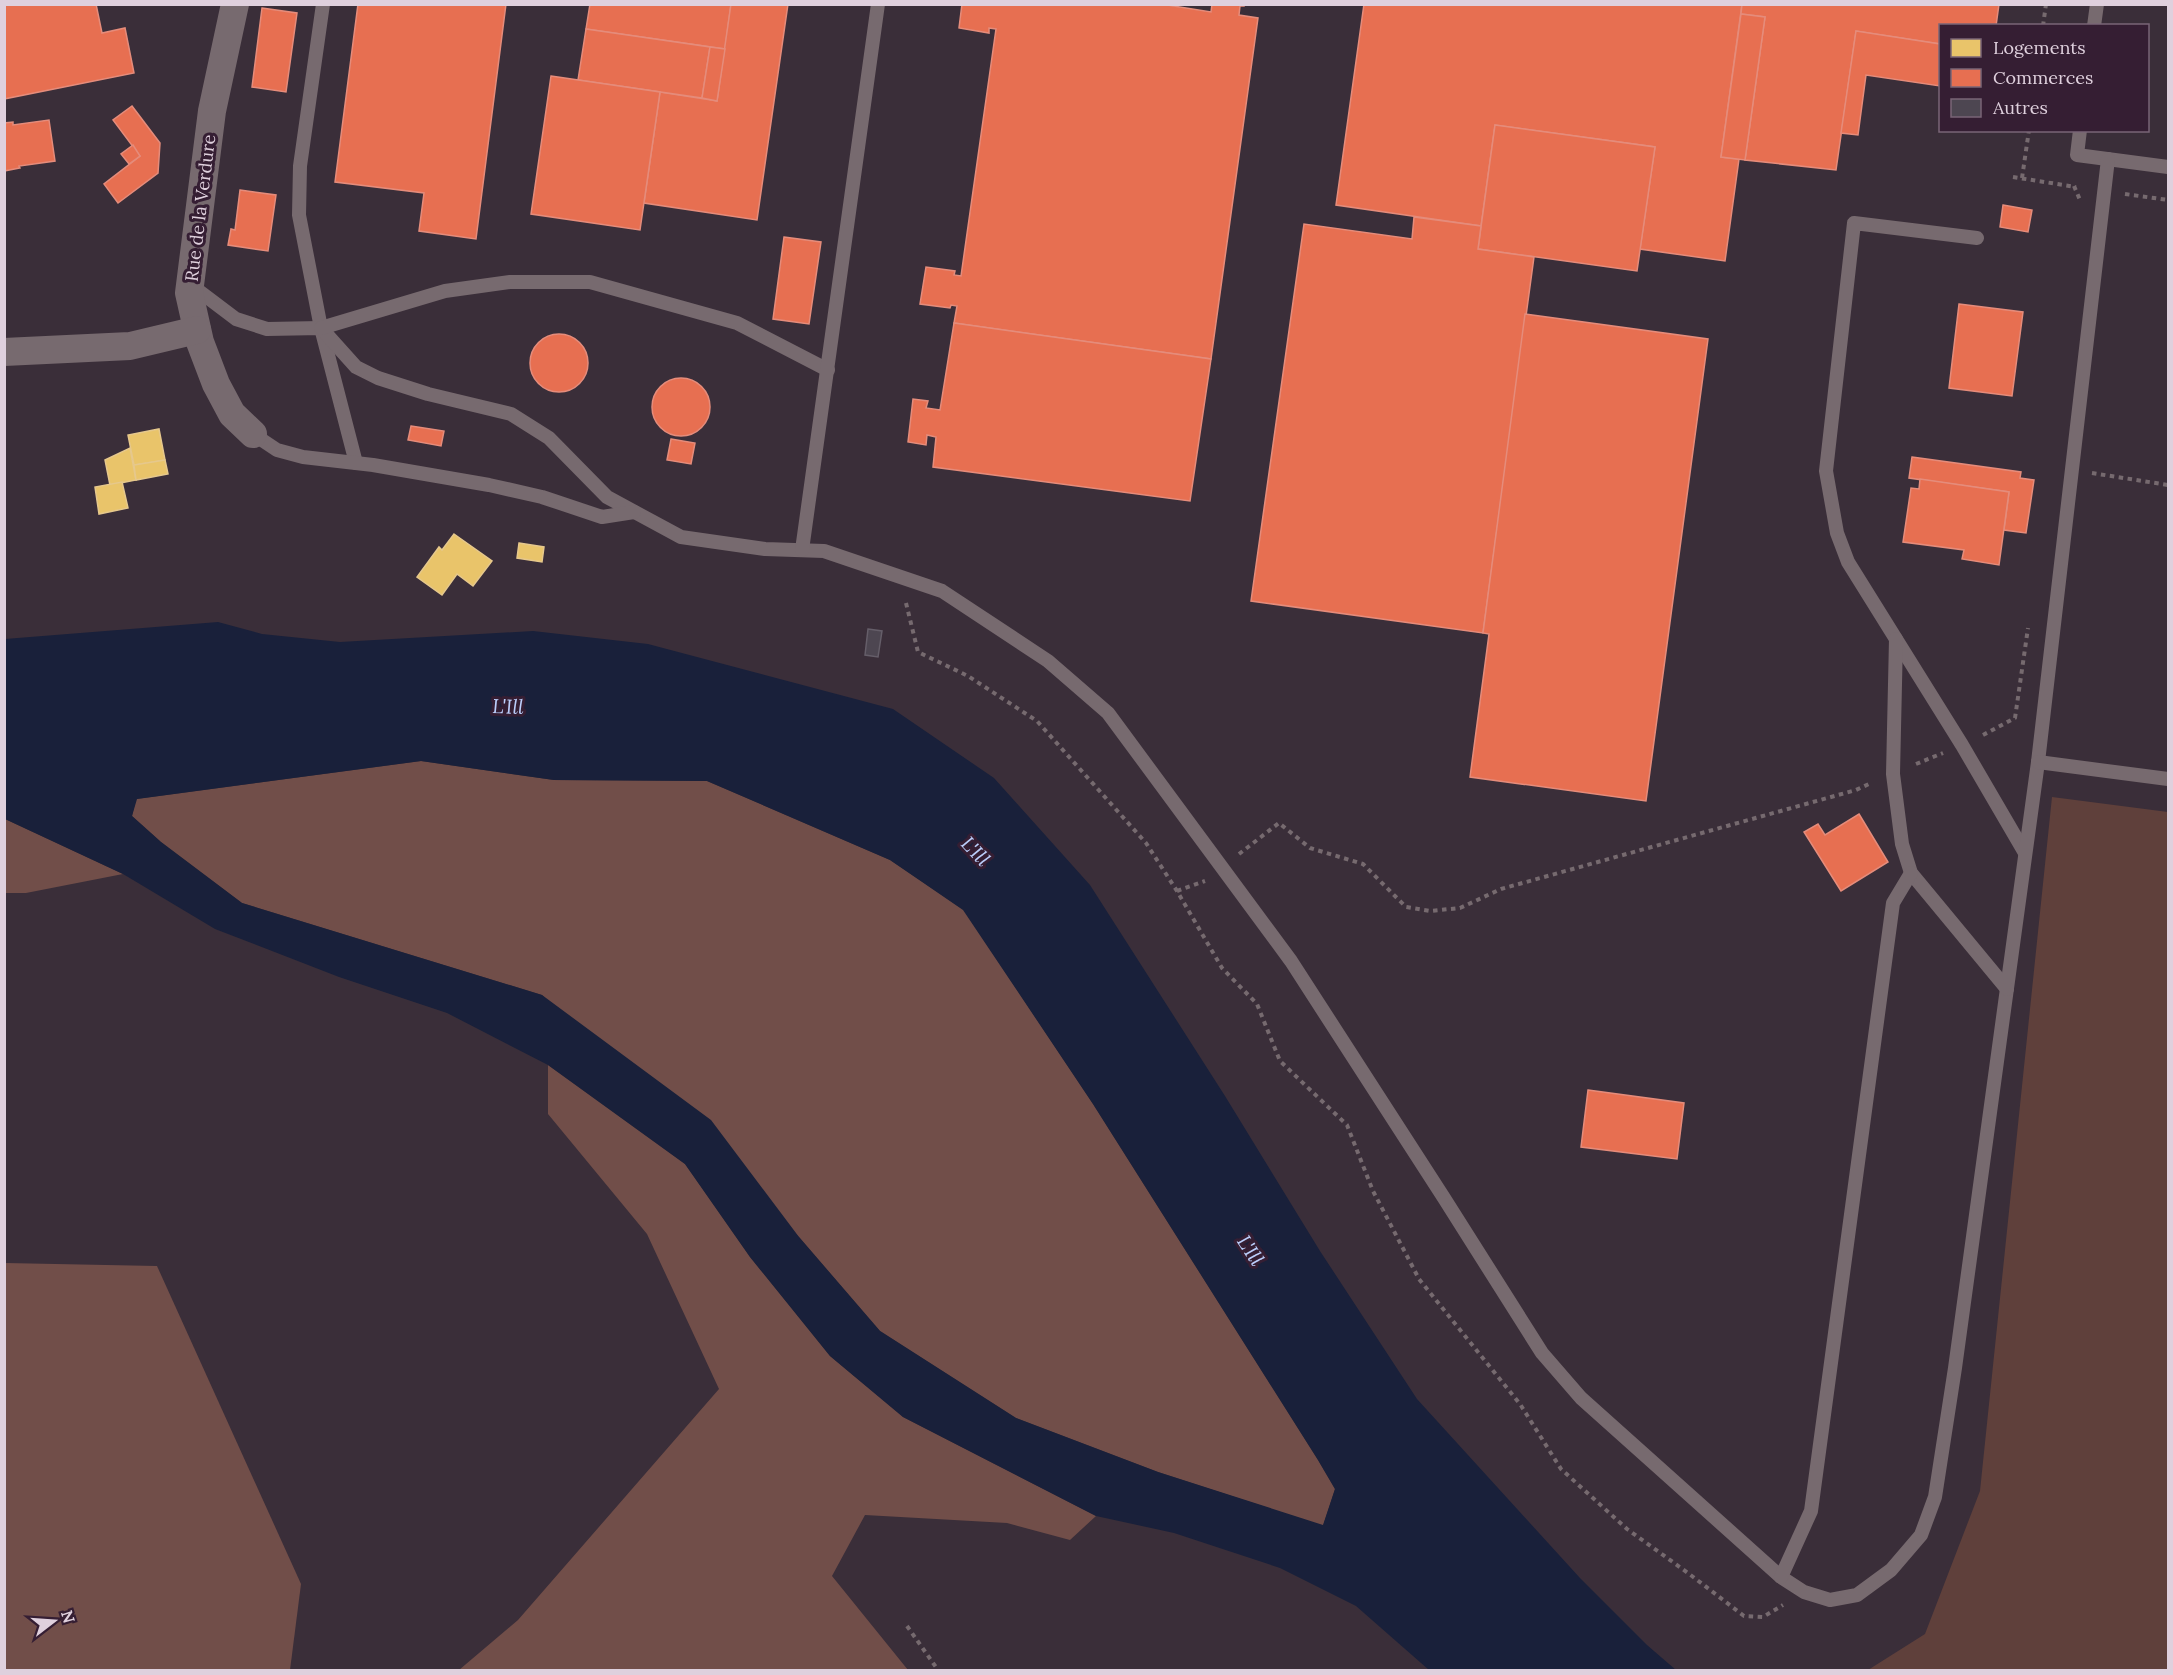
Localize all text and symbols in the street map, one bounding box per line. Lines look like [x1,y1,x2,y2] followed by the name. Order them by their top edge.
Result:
[1939,24,2149,132] legend
[1993,36,2085,59] text: Logements
[1993,66,2093,89] text: Commerces
[1992,96,2048,119] text: Autres
[180,133,220,283] street label: Rue de la Verdure
[492,693,525,719] water label: L'Ill
[956,831,996,871] water label: L'Ill
[1232,1230,1270,1270] water label: L'Ill
[24,1591,84,1651] north arrow
[57,1608,80,1625] text: N

